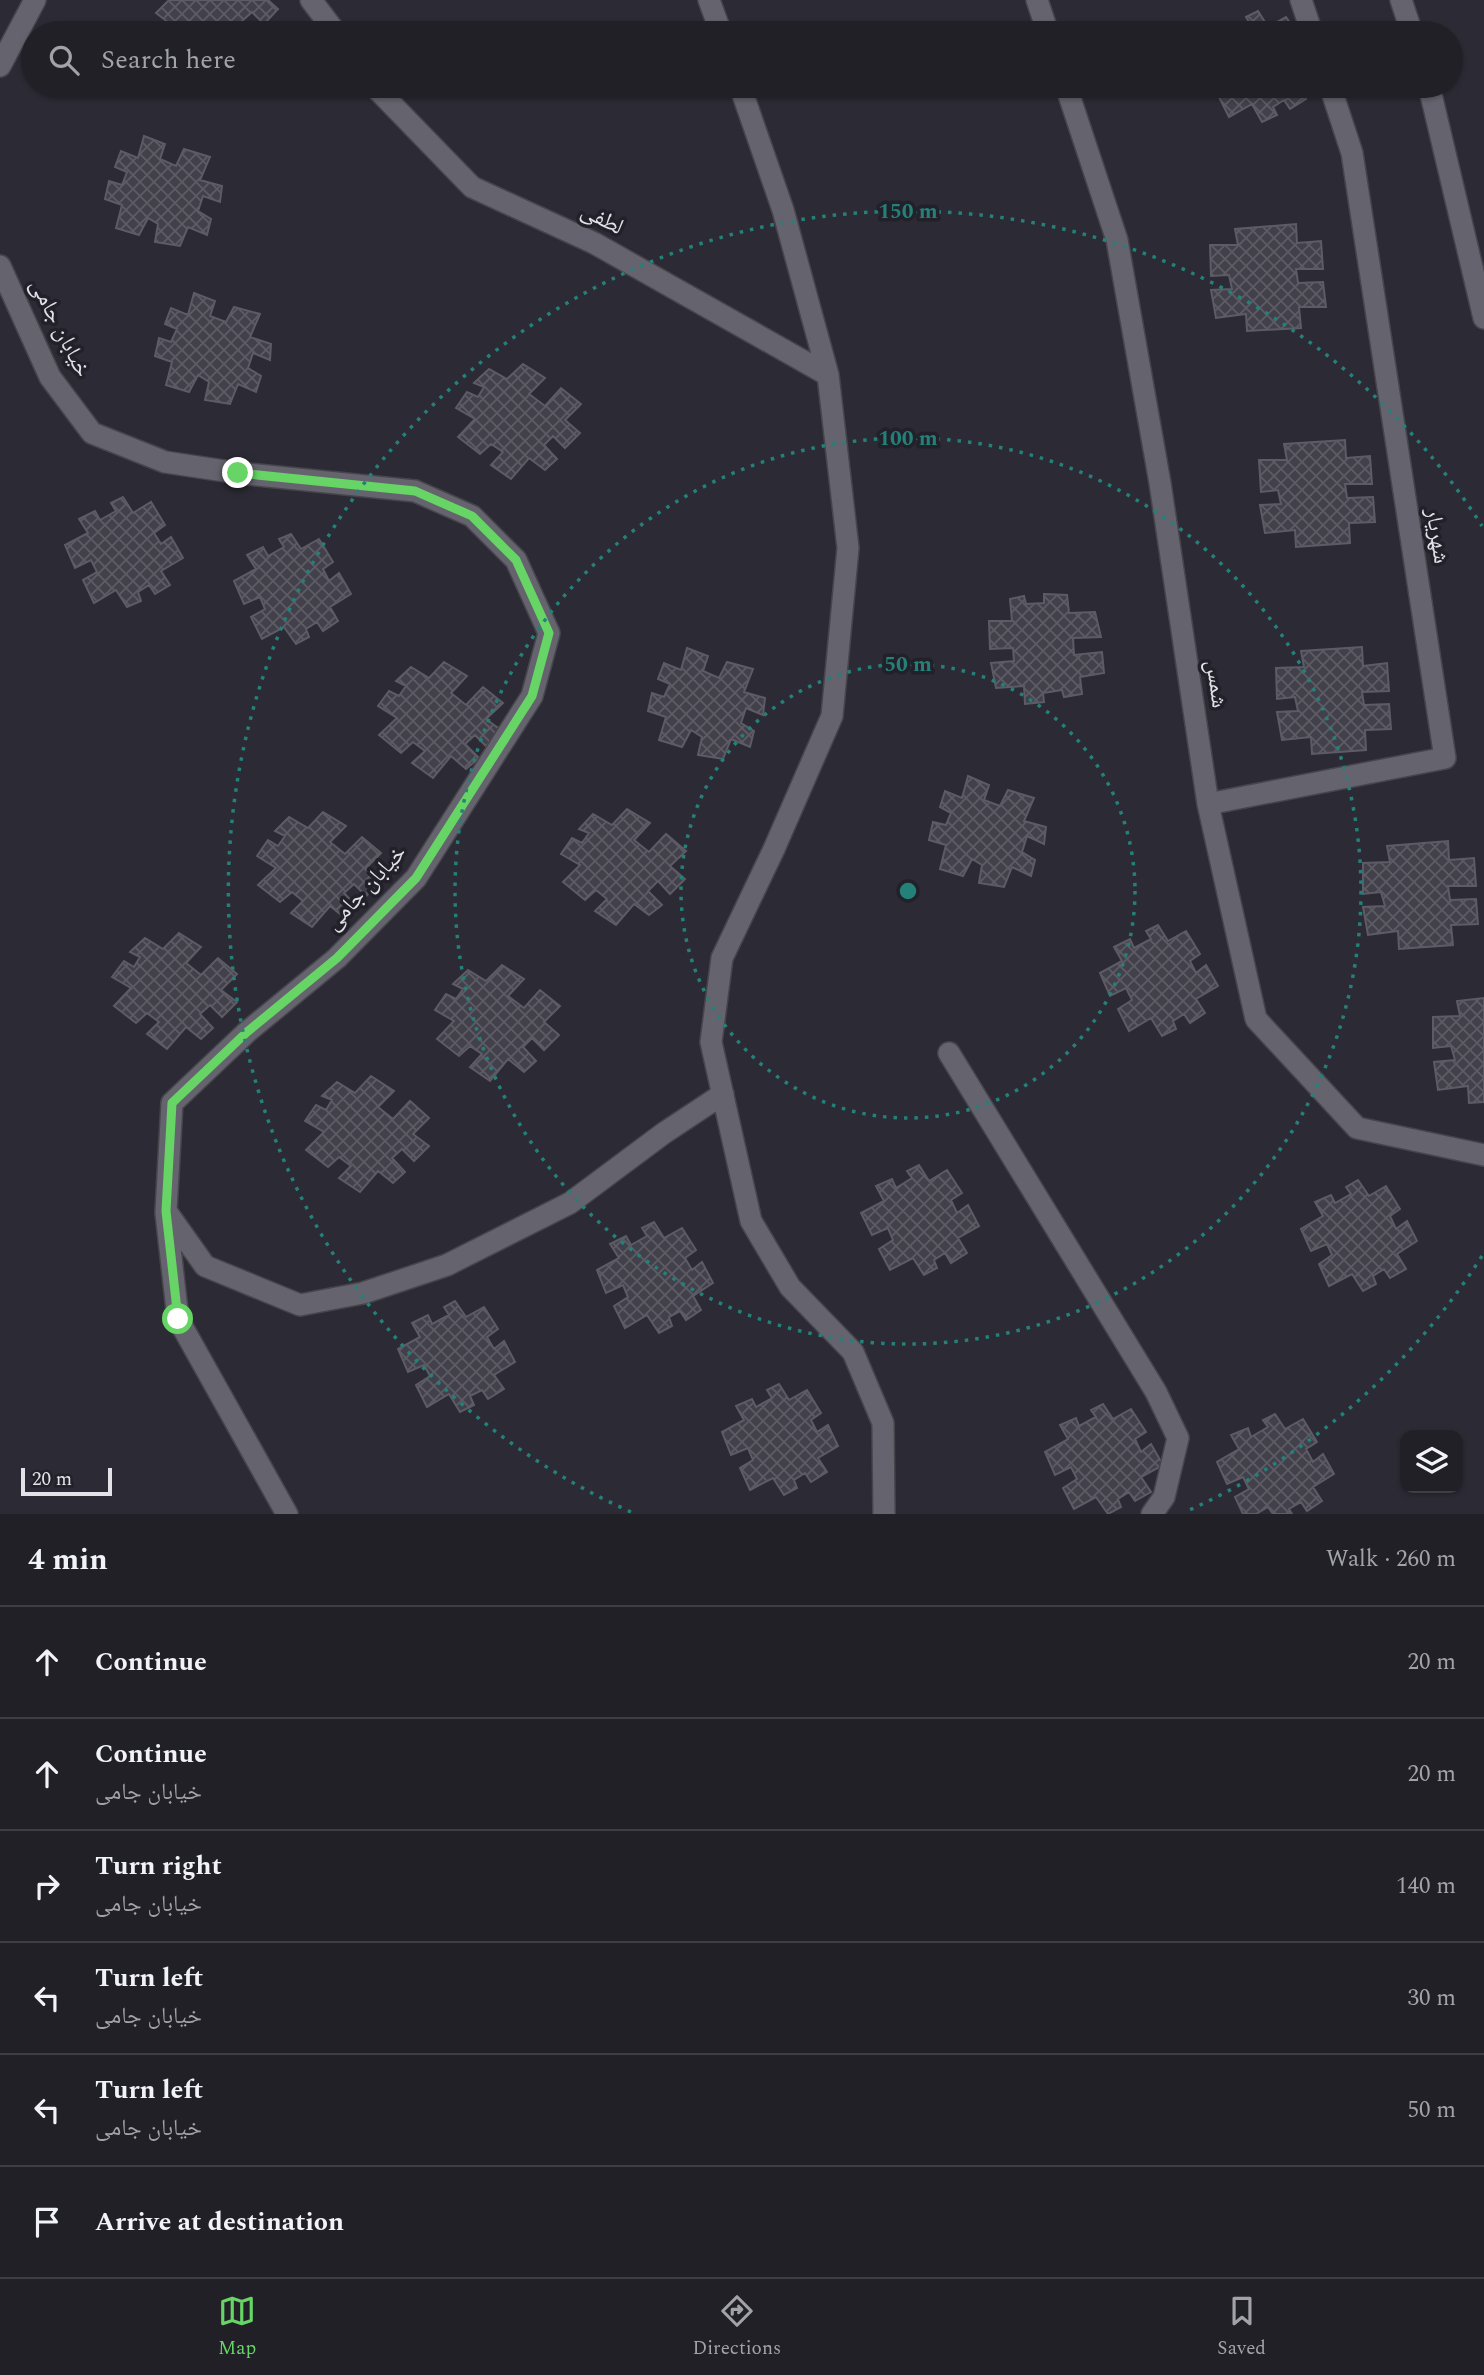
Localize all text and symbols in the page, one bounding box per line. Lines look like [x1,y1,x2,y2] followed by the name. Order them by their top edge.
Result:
[21,21,1463,98] search box
[101,40,236,80] text: Search here
[45,41,83,79] icon: search
[574,193,630,245] street label: لطفی
[878,196,938,228] text: 150 m
[20,272,100,384] street label: خیابان جامی
[878,423,938,455] text: 100 m
[222,457,253,488] route end
[1415,505,1459,566] street label: شهریار
[884,649,932,681] text: 50 m
[1195,658,1237,710] street label: شمس
[317,837,415,939] street label: خیابان جامی
[896,879,920,903] centre of rings
[162,1303,193,1334] route start
[1400,1430,1463,1493] map controls
[1400,1430,1463,1493] button: layers
[21,1465,112,1497] scale bar
[32,1465,72,1494] text: 20 m
[28,1537,108,1583] text: 4 min
[1326,1542,1456,1577] text: Walk · 260 m
[95,1642,207,1682] text: Continue
[28,1643,66,1681] icon: ahead
[1407,1645,1456,1680] text: 20 m
[95,1734,207,1774] text: Continue
[28,1755,66,1793] icon: ahead
[1407,1757,1456,1792] text: 20 m
[95,1775,202,1810] text: خیابان جامی
[95,1846,222,1886] text: Turn right
[28,1867,66,1905] icon: right
[1396,1869,1456,1904] text: 140 m
[95,1887,202,1922] text: خیابان جامی
[95,1958,203,1998] text: Turn left
[28,1979,66,2017] icon: left
[1407,1981,1456,2016] text: 30 m
[95,1999,202,2034] text: خیابان جامی
[95,2070,203,2110] text: Turn left
[28,2091,66,2129] icon: left
[1407,2093,1456,2128] text: 50 m
[95,2111,202,2146] text: خیابان جامی
[95,2202,344,2242] text: Arrive at destination
[28,2203,66,2241] icon: arrive
[218,2292,256,2363] tab: Map
[692,2292,781,2363] tab: Directions
[1217,2292,1266,2363] tab: Saved

